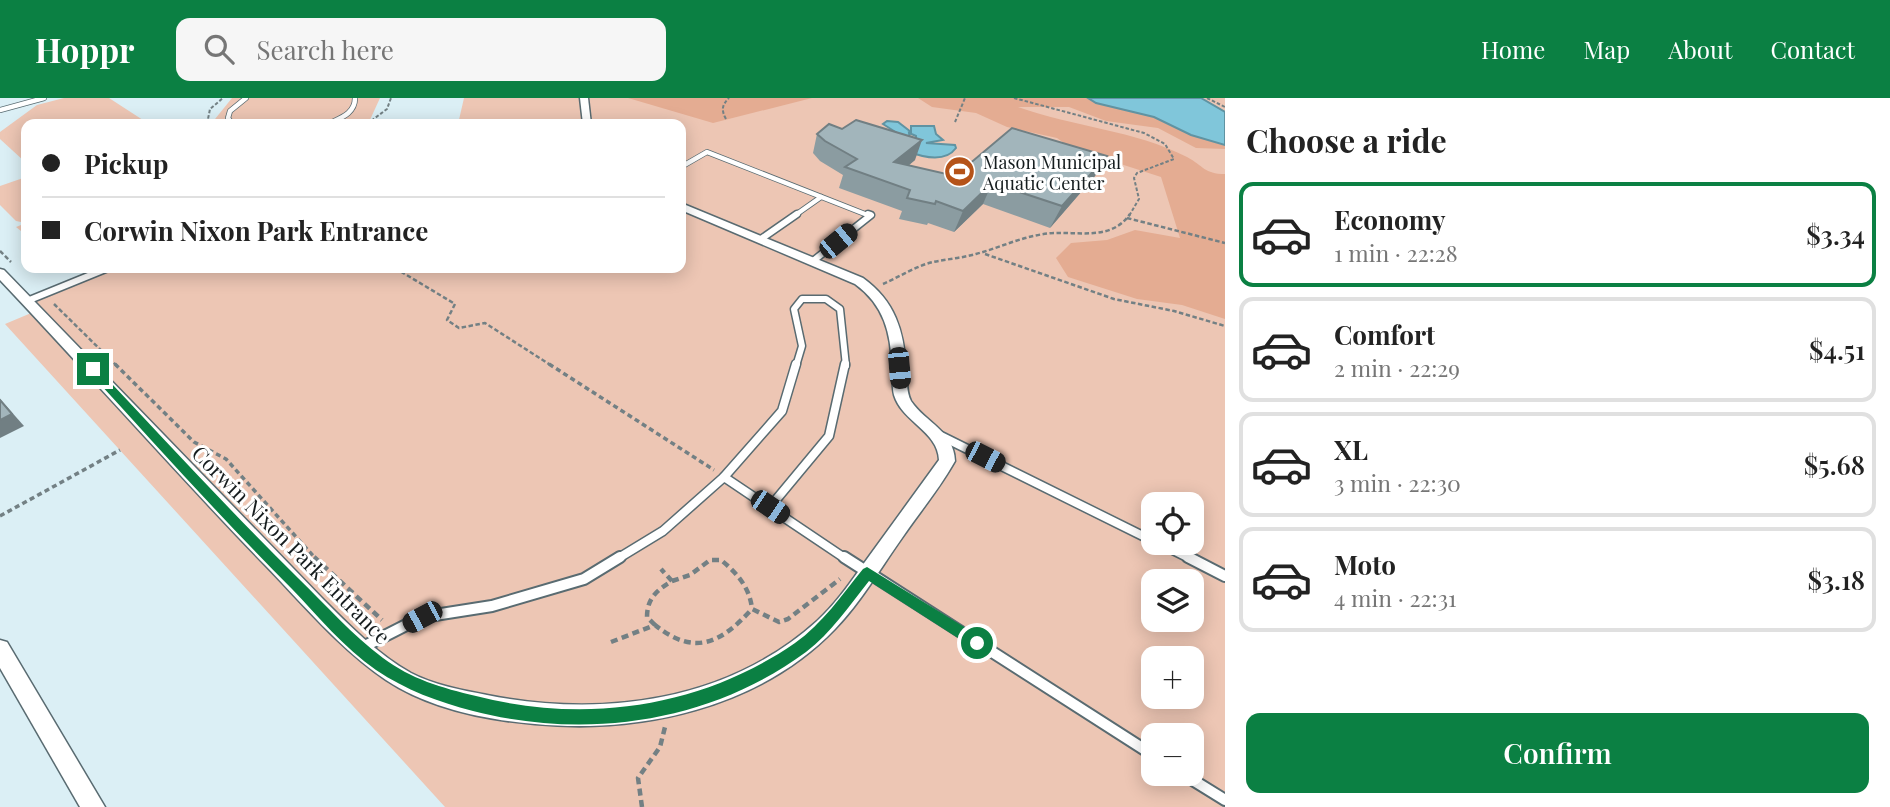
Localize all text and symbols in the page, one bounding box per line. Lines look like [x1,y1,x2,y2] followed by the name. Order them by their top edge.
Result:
[176,18,666,81] search box
[35,27,134,71] text: Hoppr
[200,30,238,68] icon: search
[256,32,394,67] text: Search here
[1481,33,1545,65] text: Home
[1583,33,1630,65] text: Map
[1668,33,1732,65] text: About
[1770,33,1855,65] text: Contact
[1246,118,1447,161] text: Choose a ride
[84,146,168,181] text: Pickup
[982,150,1121,195] place label: Mason Municipal Aquatic Center
[943,155,977,189] sports icon: Mason Municipal Aquatic Center
[1334,202,1445,237] text: Economy
[1250,203,1313,266] icon: car
[84,213,428,248] text: Corwin Nixon Park Entrance
[1806,217,1865,252] text: $3.34
[816,220,861,262] car
[1334,237,1458,268] text: 1 min · 22:28
[1334,317,1435,352] text: Comfort
[1250,318,1313,381] icon: car
[1809,332,1865,367] text: $4.51
[887,346,912,390] car
[1334,352,1460,383] text: 2 min · 22:29
[77,353,109,385] route end
[1334,432,1368,467] text: XL
[1250,433,1313,496] icon: car
[962,438,1009,476] car
[187,439,397,649] street label: Corwin Nixon Park Entrance
[1804,447,1865,482] text: $5.68
[1334,467,1461,498] text: 3 min · 22:30
[747,487,794,527] car
[1141,492,1204,786] map controls
[1141,492,1204,555] button: locate
[1334,547,1396,582] text: Moto
[1250,548,1313,611] icon: car
[1807,562,1865,597] text: $3.18
[1141,569,1204,632] button: layers
[1334,582,1457,613] text: 4 min · 22:31
[399,598,446,636] car
[961,627,993,659] route start
[1141,646,1204,709] button: +
[1246,713,1869,793] button: Confirm
[1141,723,1204,786] button: −

